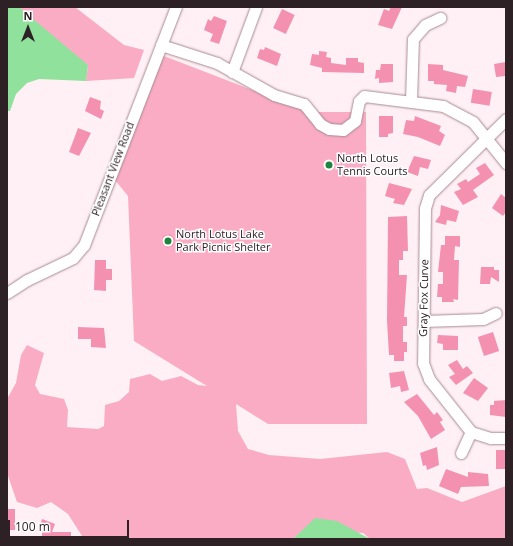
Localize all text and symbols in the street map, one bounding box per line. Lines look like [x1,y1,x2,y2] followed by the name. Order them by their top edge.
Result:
[8,8,48,48] north arrow
[24,8,32,23] text: N
[89,120,137,218] street label: Pleasant View Road
[337,152,408,178] place label: North Lotus Tennis Courts
[324,160,334,170] marker: North Lotus Tennis Courts
[176,228,270,254] place label: North Lotus Lake Park Picnic Shelter
[163,236,173,246] marker: North Lotus Lake Park Picnic Shelter
[417,259,431,337] street label: Gray Fox Curve
[10,512,131,538] scale bar
[15,518,50,535] text: 100 m

